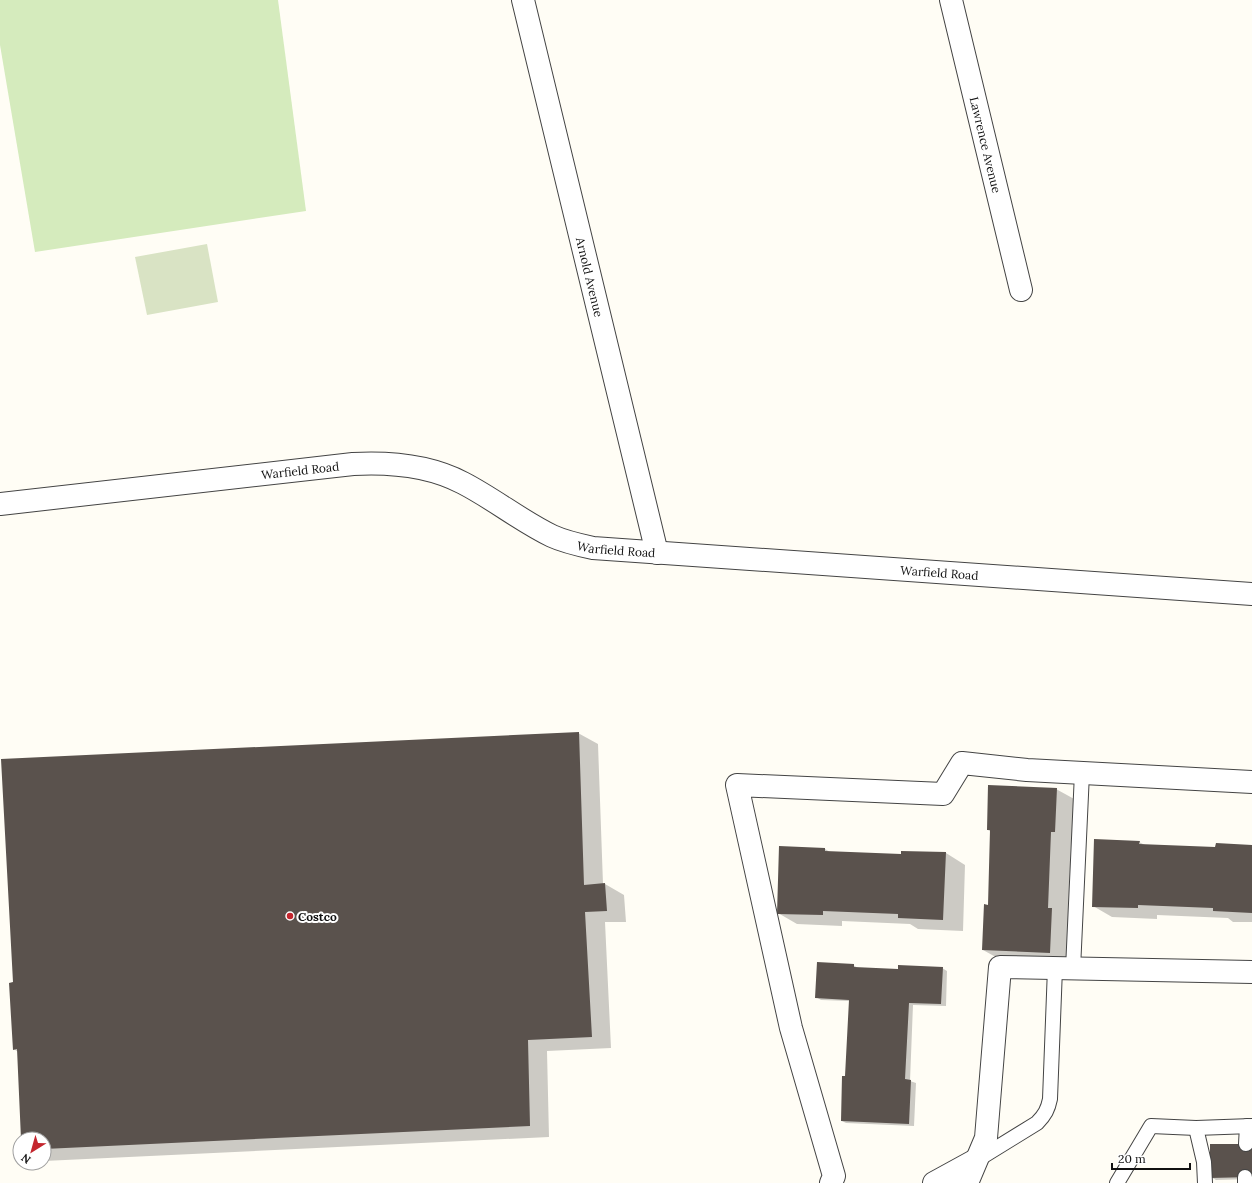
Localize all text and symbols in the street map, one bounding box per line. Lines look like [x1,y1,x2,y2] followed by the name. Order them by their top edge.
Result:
[967,95,1005,195] street label: Lawrence Avenue
[573,235,607,319] street label: Arnold Avenue
[260,458,340,482] street label: Warfield Road
[576,537,656,560] street label: Warfield Road
[900,562,979,582] street label: Warfield Road
[298,909,337,924] place label: Costco
[285,911,295,921] marker: Costco
[12,1131,52,1171] north arrow
[1112,1145,1190,1171] scale bar
[18,1151,34,1167] text: N
[1118,1151,1146,1166] text: 20 m

